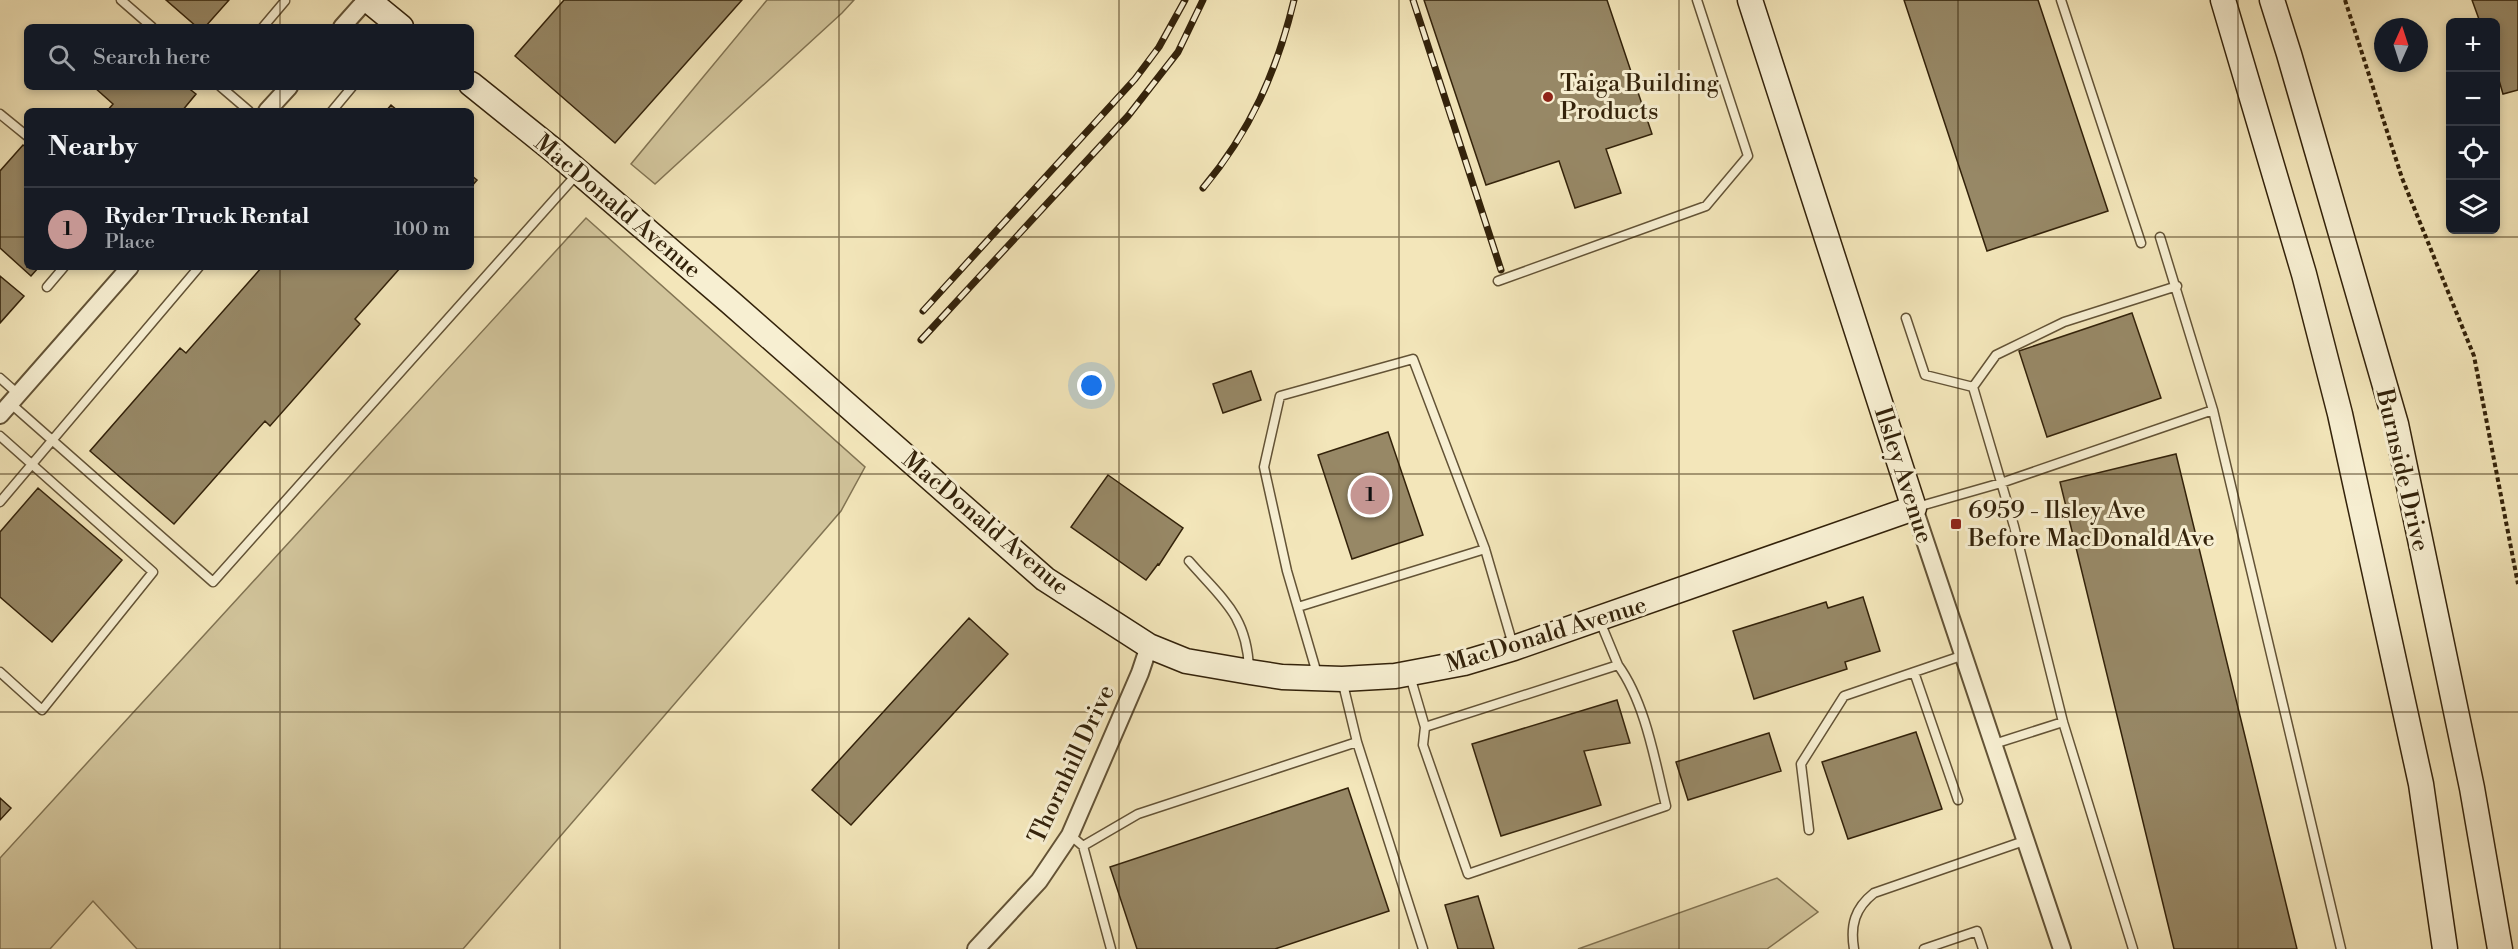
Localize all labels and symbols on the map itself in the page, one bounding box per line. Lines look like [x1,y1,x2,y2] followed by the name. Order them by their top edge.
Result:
[2374,18,2428,72] north arrow
[1560,69,1719,127] place label: Taiga Building Products
[1541,90,1555,104] marker: Taiga Building Products
[528,128,707,285] street label: MacDonald Avenue
[1077,371,1106,400] your location
[2369,385,2435,554] street label: Burnside Drive
[1867,403,1939,547] street label: Ilsley Avenue
[896,445,1075,602] street label: MacDonald Avenue
[1350,472,1390,518] pin: 1
[1967,496,2215,554] place label: 6959 - Ilsley Ave Before MacDonald Ave
[1949,517,1963,531] marker: 6959 - Ilsley Ave Before MacDonald Ave
[1442,590,1651,680] street label: MacDonald Avenue
[1022,680,1122,849] street label: Thornhill Drive

